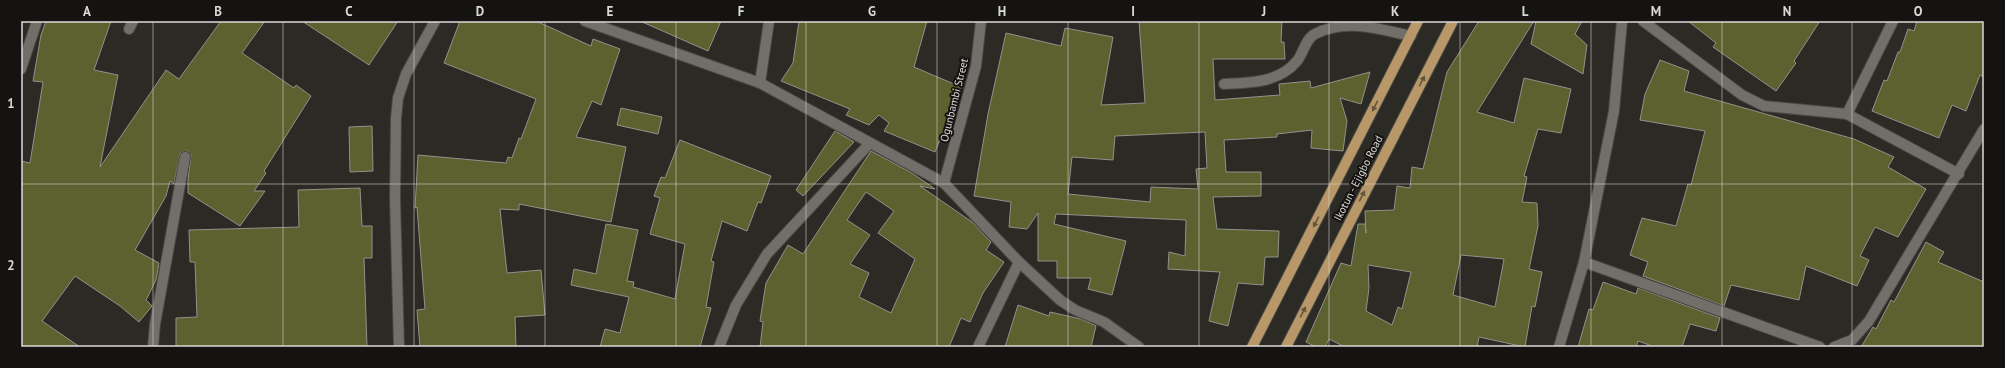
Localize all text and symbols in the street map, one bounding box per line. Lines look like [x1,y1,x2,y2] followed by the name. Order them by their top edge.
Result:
[83,3,91,20] text: A
[214,3,222,20] text: B
[345,3,353,20] text: C
[476,3,484,20] text: D
[607,3,614,20] text: E
[738,3,745,20] text: F
[868,3,876,20] text: G
[998,3,1006,20] text: H
[1131,3,1135,20] text: I
[1261,3,1266,20] text: J
[1391,3,1399,20] text: K
[1522,3,1529,20] text: L
[1651,3,1661,20] text: M
[1783,3,1791,20] text: N
[1914,3,1923,20] text: O
[937,57,971,143] street label: Ogunbambi Street
[1419,75,1425,87] one-way arrow
[7,95,15,112] text: 1
[1372,100,1378,112] one-way arrow
[1330,133,1386,223] street label: Ikotun - Ejigbo Road
[1359,191,1366,202] one-way arrow
[1313,216,1319,227] one-way arrow
[7,257,15,274] text: 2
[1300,306,1307,318] one-way arrow

